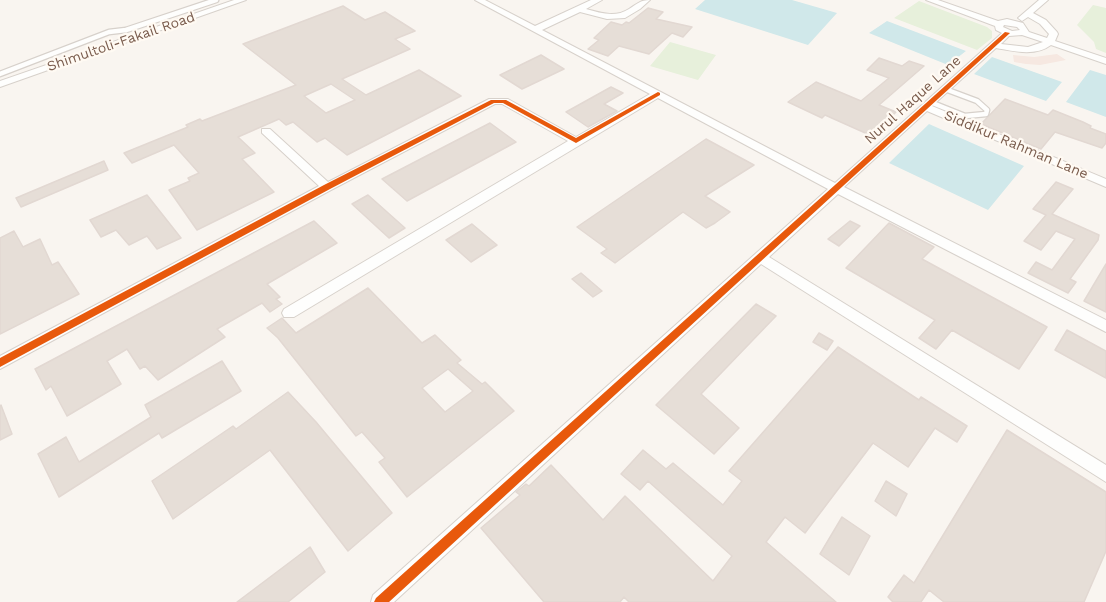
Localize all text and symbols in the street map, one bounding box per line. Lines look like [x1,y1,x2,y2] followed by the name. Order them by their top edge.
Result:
[45,9,197,75] street label: Shimultoli-Fakail Road
[861,52,965,148] street label: Nurul Haque Lane
[942,107,1090,183] street label: Siddikur Rahman Lane

